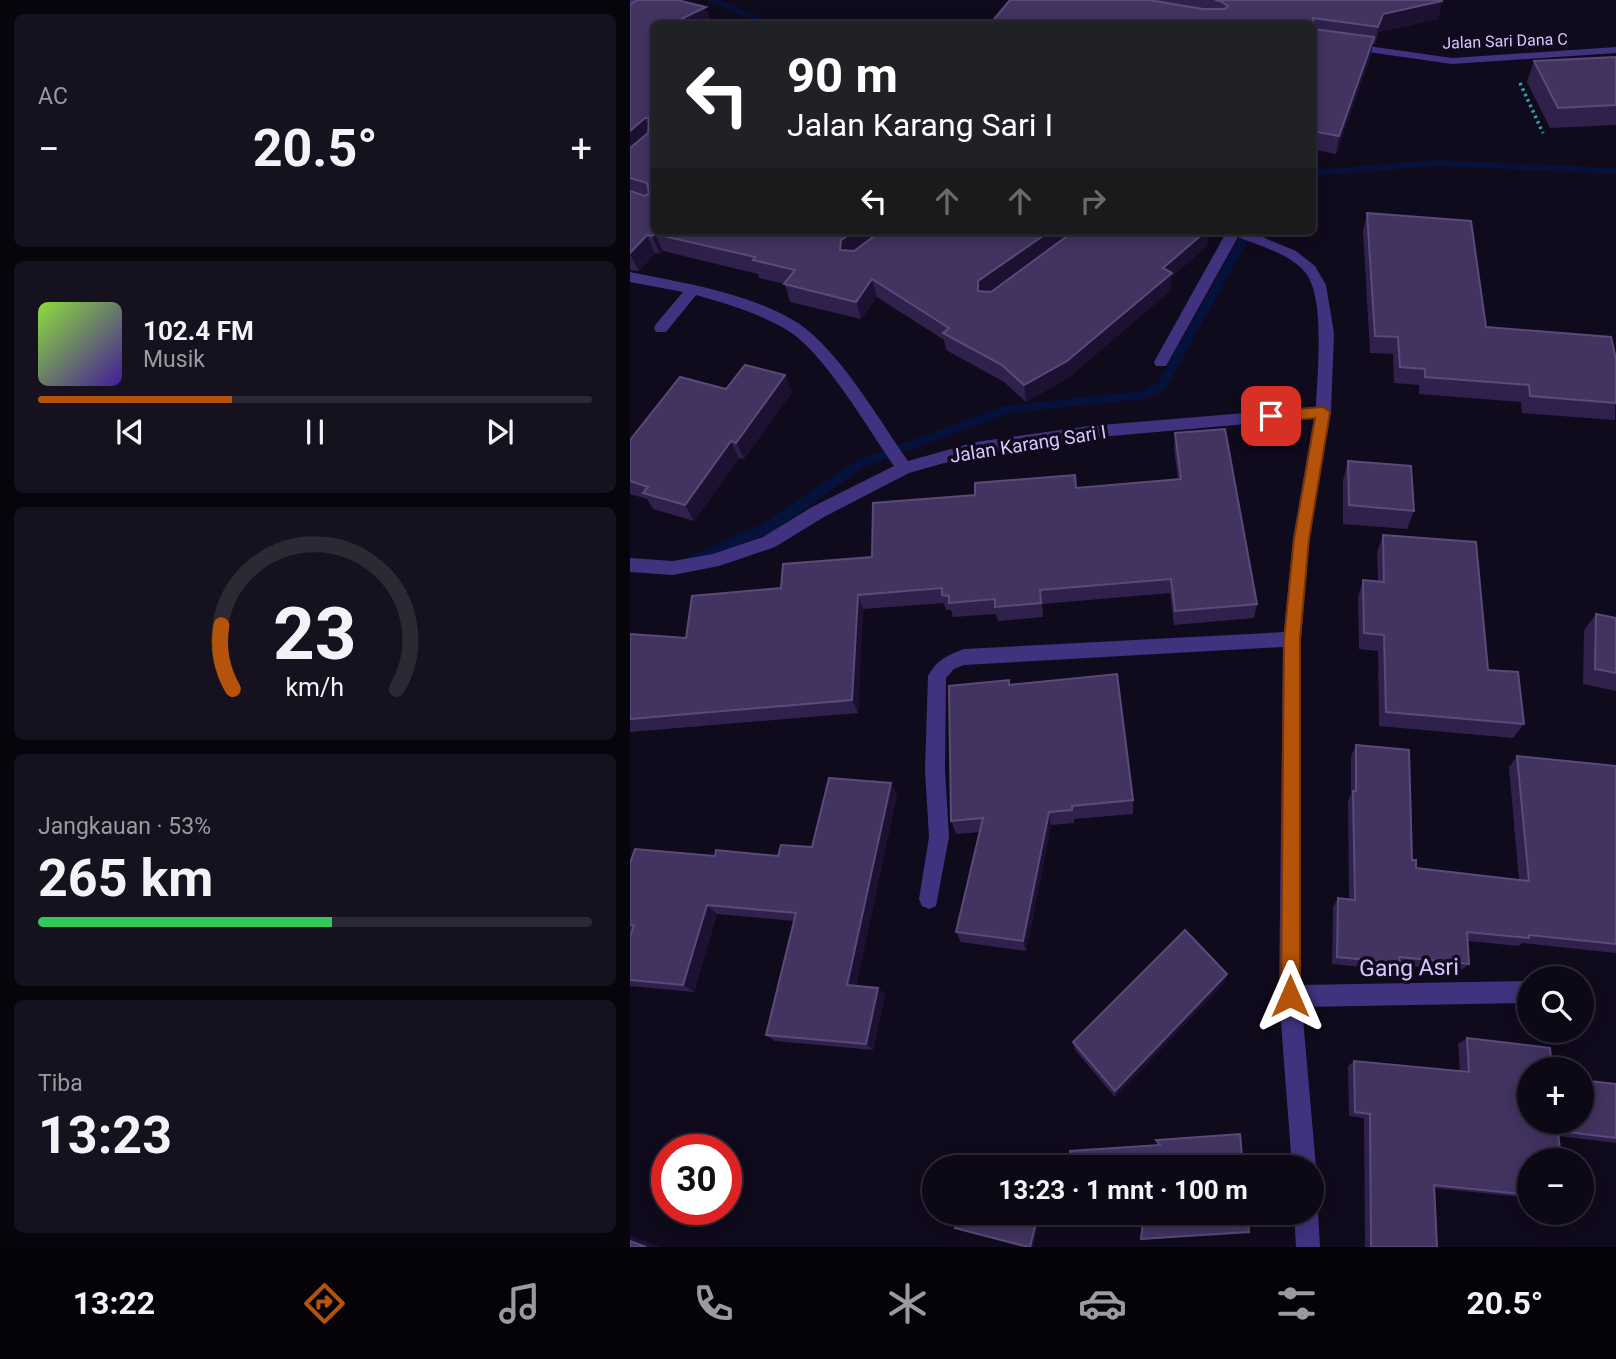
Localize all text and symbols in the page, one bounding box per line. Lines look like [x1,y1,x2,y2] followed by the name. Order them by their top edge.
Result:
[1442,29,1568,53] street label: Jalan Sari Dana C
[787,47,898,104] text: 90 m
[672,49,763,140] icon: left
[38,83,68,110] text: AC
[787,106,1053,144] text: Jalan Karang Sari I
[253,118,378,179] text: 20.5°
[38,127,60,171] text: −
[570,127,592,171] text: +
[855,182,893,220] icon: left
[928,182,966,220] icon: ahead
[1001,182,1039,220] icon: ahead
[1074,182,1112,220] icon: right
[143,316,254,346] text: 102.4 FM
[143,346,205,373] text: Musik
[1241,386,1301,446] pin
[1252,397,1290,435] icon: arrive
[111,413,149,451] icon: previous
[296,413,334,451] icon: pause
[481,413,519,451] icon: next
[948,420,1108,468] street label: Jalan Karang Sari I
[273,592,357,678] text: 23
[286,673,344,702] text: km/h
[38,813,211,840] text: Jangkauan · 53%
[38,848,213,909] text: 265 km
[1359,954,1459,982] street label: Gang Asri
[1253,959,1327,1033] position arrow
[1517,966,1594,1225] map controls
[1517,966,1594,1043] button: search
[1517,1057,1594,1134] button: +
[38,1070,83,1097] text: Tiba
[38,1105,172,1166] text: 13:23
[651,1134,742,1225] speed limit sign: 30
[1517,1148,1594,1225] button: −
[998,1175,1248,1205] text: 13:23 · 1 mnt · 100 m
[300,1279,349,1328] icon: directions
[495,1279,544,1328] icon: music
[689,1279,738,1328] icon: phone
[883,1279,932,1328] icon: climate
[1078,1279,1127,1328] icon: car
[1272,1279,1321,1328] icon: filters
[73,1284,155,1322] text: 13:22
[1466,1284,1543,1322] text: 20.5°

